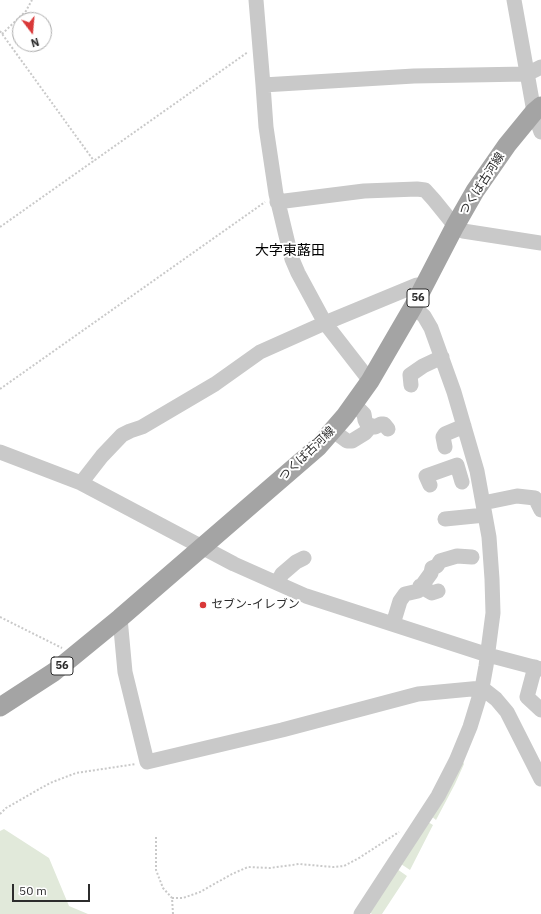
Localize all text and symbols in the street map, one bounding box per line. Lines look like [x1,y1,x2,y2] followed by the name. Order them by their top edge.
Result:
[12,12,52,52] north arrow
[29,35,41,50] text: N
[456,150,508,218] street label: つくば古河線
[255,243,325,259] district label: 大字東蕗田
[407,289,429,307] road number: 56
[276,424,338,484] street label: つくば古河線
[211,598,300,612] place label: セブン-イレブン
[198,600,208,610] marker: セブン-イレブン
[51,657,73,675] road number: 56
[14,876,92,902] scale bar
[19,883,47,898] text: 50 m

